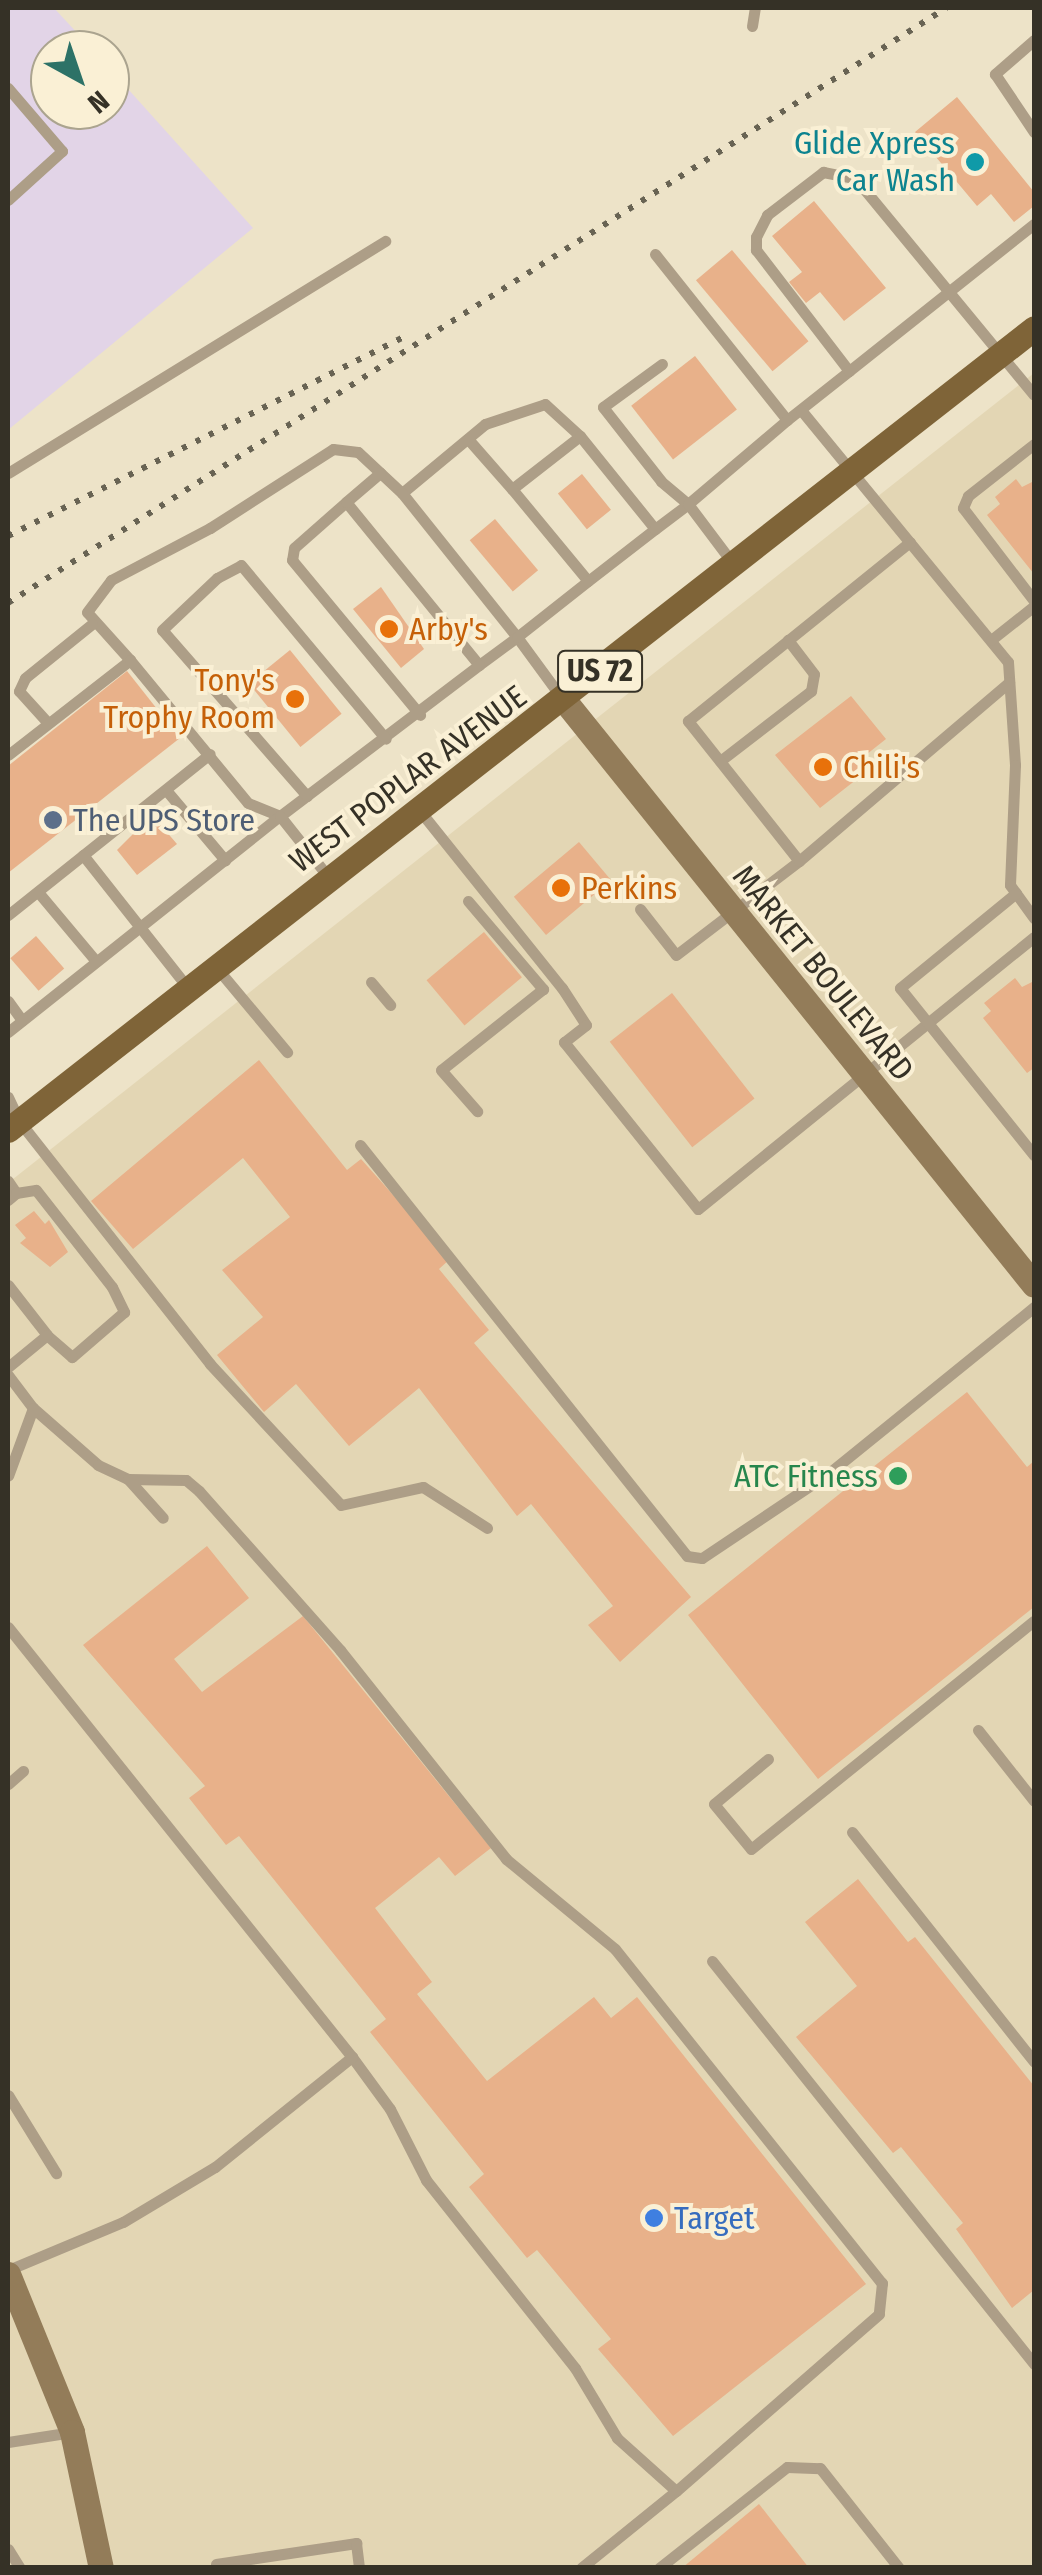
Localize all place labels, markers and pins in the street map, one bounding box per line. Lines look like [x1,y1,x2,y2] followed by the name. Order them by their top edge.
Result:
[794,125,955,200] place label: Glide Xpress Car Wash
[964,151,986,173] marker: Glide Xpress Car Wash
[409,610,488,648] place label: Arby's
[378,618,400,640] marker: Arby's
[103,662,275,737] place label: Tony's Trophy Room
[284,688,306,710] marker: Tony's Trophy Room
[843,748,920,786] place label: Chili's
[812,756,834,778] marker: Chili's
[73,801,255,839] place label: The UPS Store
[42,809,64,831] marker: The UPS Store
[581,869,677,907] place label: Perkins
[550,877,572,899] marker: Perkins
[734,1457,878,1495] place label: ATC Fitness
[887,1465,909,1487] marker: ATC Fitness
[674,2199,754,2237] place label: Target
[643,2207,665,2229] marker: Target

